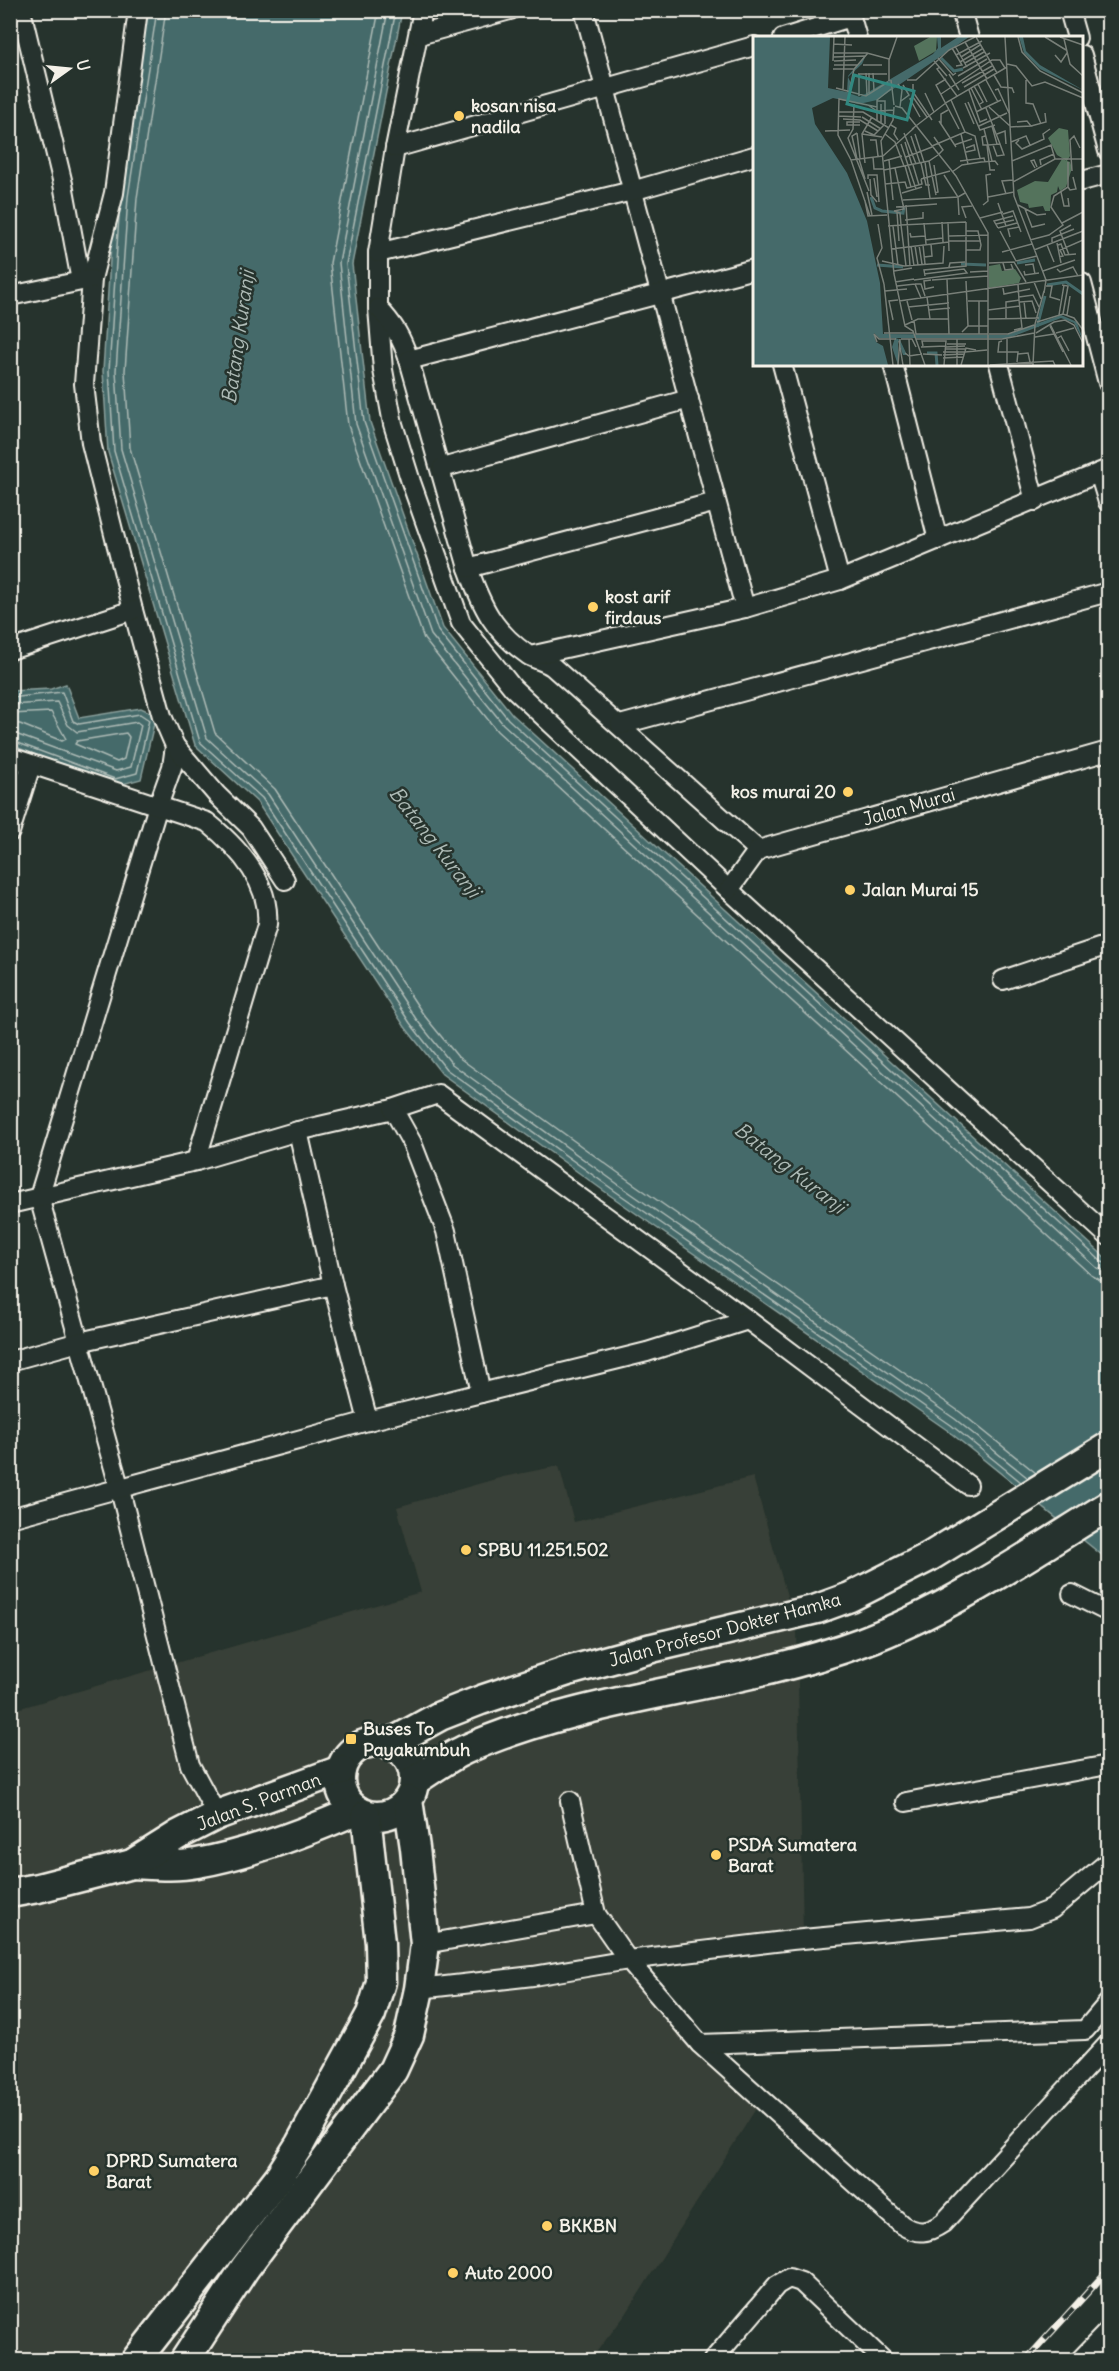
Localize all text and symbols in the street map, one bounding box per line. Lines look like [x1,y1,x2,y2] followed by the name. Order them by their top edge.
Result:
[753,36,1083,366] inset map
[39,39,99,99] north arrow
[72,57,95,73] text: U
[471,94,556,138] place label: kosan nisa nadila
[452,109,466,123] marker: kosan nisa nadila
[216,266,260,405] water label: Batang Kuranji
[605,585,671,629] place label: kost arif firdaus
[586,600,600,614] marker: kost arif firdaus
[731,780,836,803] place label: kos murai 20
[384,781,488,904] water label: Batang Kuranji
[860,782,958,831] street label: Jalan Murai
[841,785,855,799] marker: kos murai 20
[862,878,979,901] place label: Jalan Murai 15
[843,883,857,897] marker: Jalan Murai 15
[730,1117,853,1220] water label: Batang Kuranji
[478,1538,608,1561] place label: SPBU 11.251.502
[459,1543,473,1557] marker: SPBU 11.251.502
[606,1587,843,1672] street label: Jalan Profesor Dokter Hamka
[363,1717,471,1761] place label: Buses To Payakumbuh
[344,1732,358,1746] marker: Buses To Payakumbuh
[194,1767,324,1836] street label: Jalan S. Parman
[728,1833,857,1877] place label: PSDA Sumatera Barat
[709,1848,723,1862] marker: PSDA Sumatera Barat
[106,2149,238,2193] place label: DPRD Sumatera Barat
[87,2164,101,2178] marker: DPRD Sumatera Barat
[559,2214,617,2237] place label: BKKBN
[540,2219,554,2233] marker: BKKBN
[465,2261,553,2284] place label: Auto 2000
[446,2266,460,2280] marker: Auto 2000

